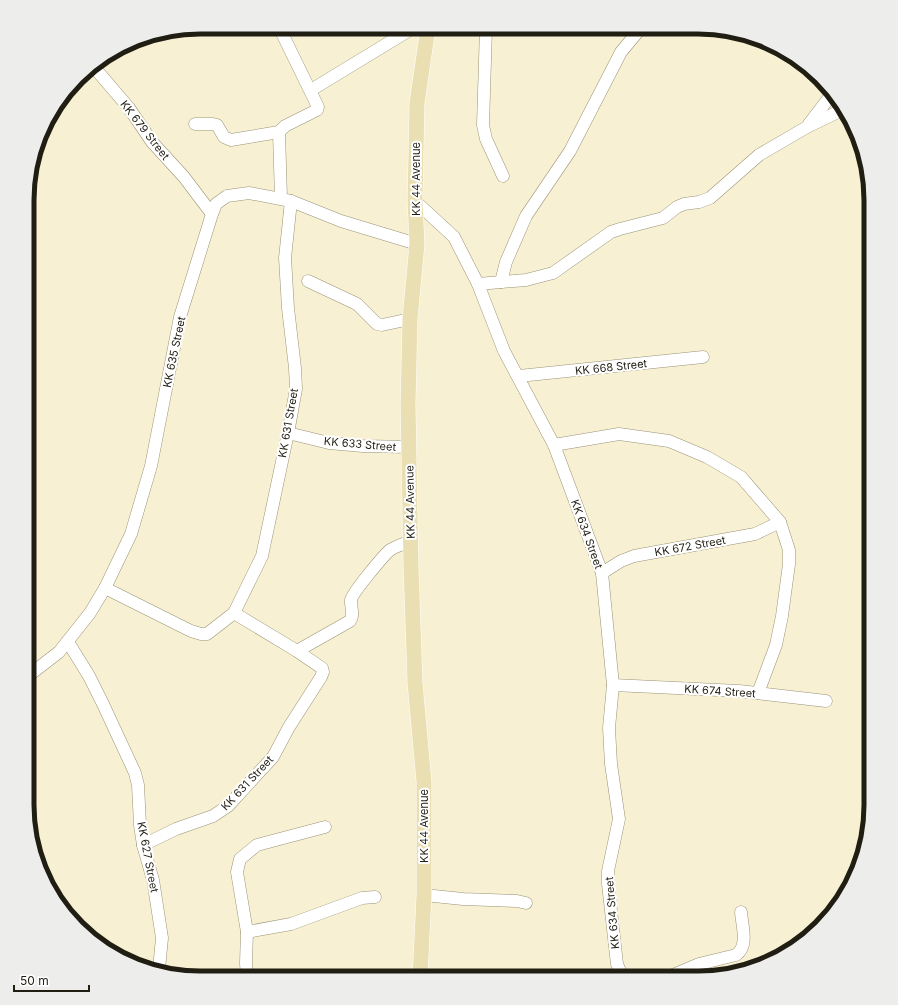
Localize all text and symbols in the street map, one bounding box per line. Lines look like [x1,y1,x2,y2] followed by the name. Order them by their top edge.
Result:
[117,97,173,163] street label: KK 679 Street
[409,142,423,216] street label: KK 44 Avenue
[160,315,188,389] street label: KK 635 Street
[574,356,648,378] street label: KK 668 Street
[275,387,301,459] street label: KK 631 Street
[323,434,397,454] street label: KK 633 Street
[402,465,418,539] street label: KK 44 Avenue
[568,497,606,571] street label: KK 634 Street
[653,533,727,559] street label: KK 672 Street
[684,682,757,701] street label: KK 674 Street
[218,752,276,813] street label: KK 631 Street
[417,789,431,863] street label: KK 44 Avenue
[134,820,162,894] street label: KK 627 Street
[602,876,622,950] street label: KK 634 Street
[14,967,89,993] scale bar
[20,973,49,988] text: 50 m

